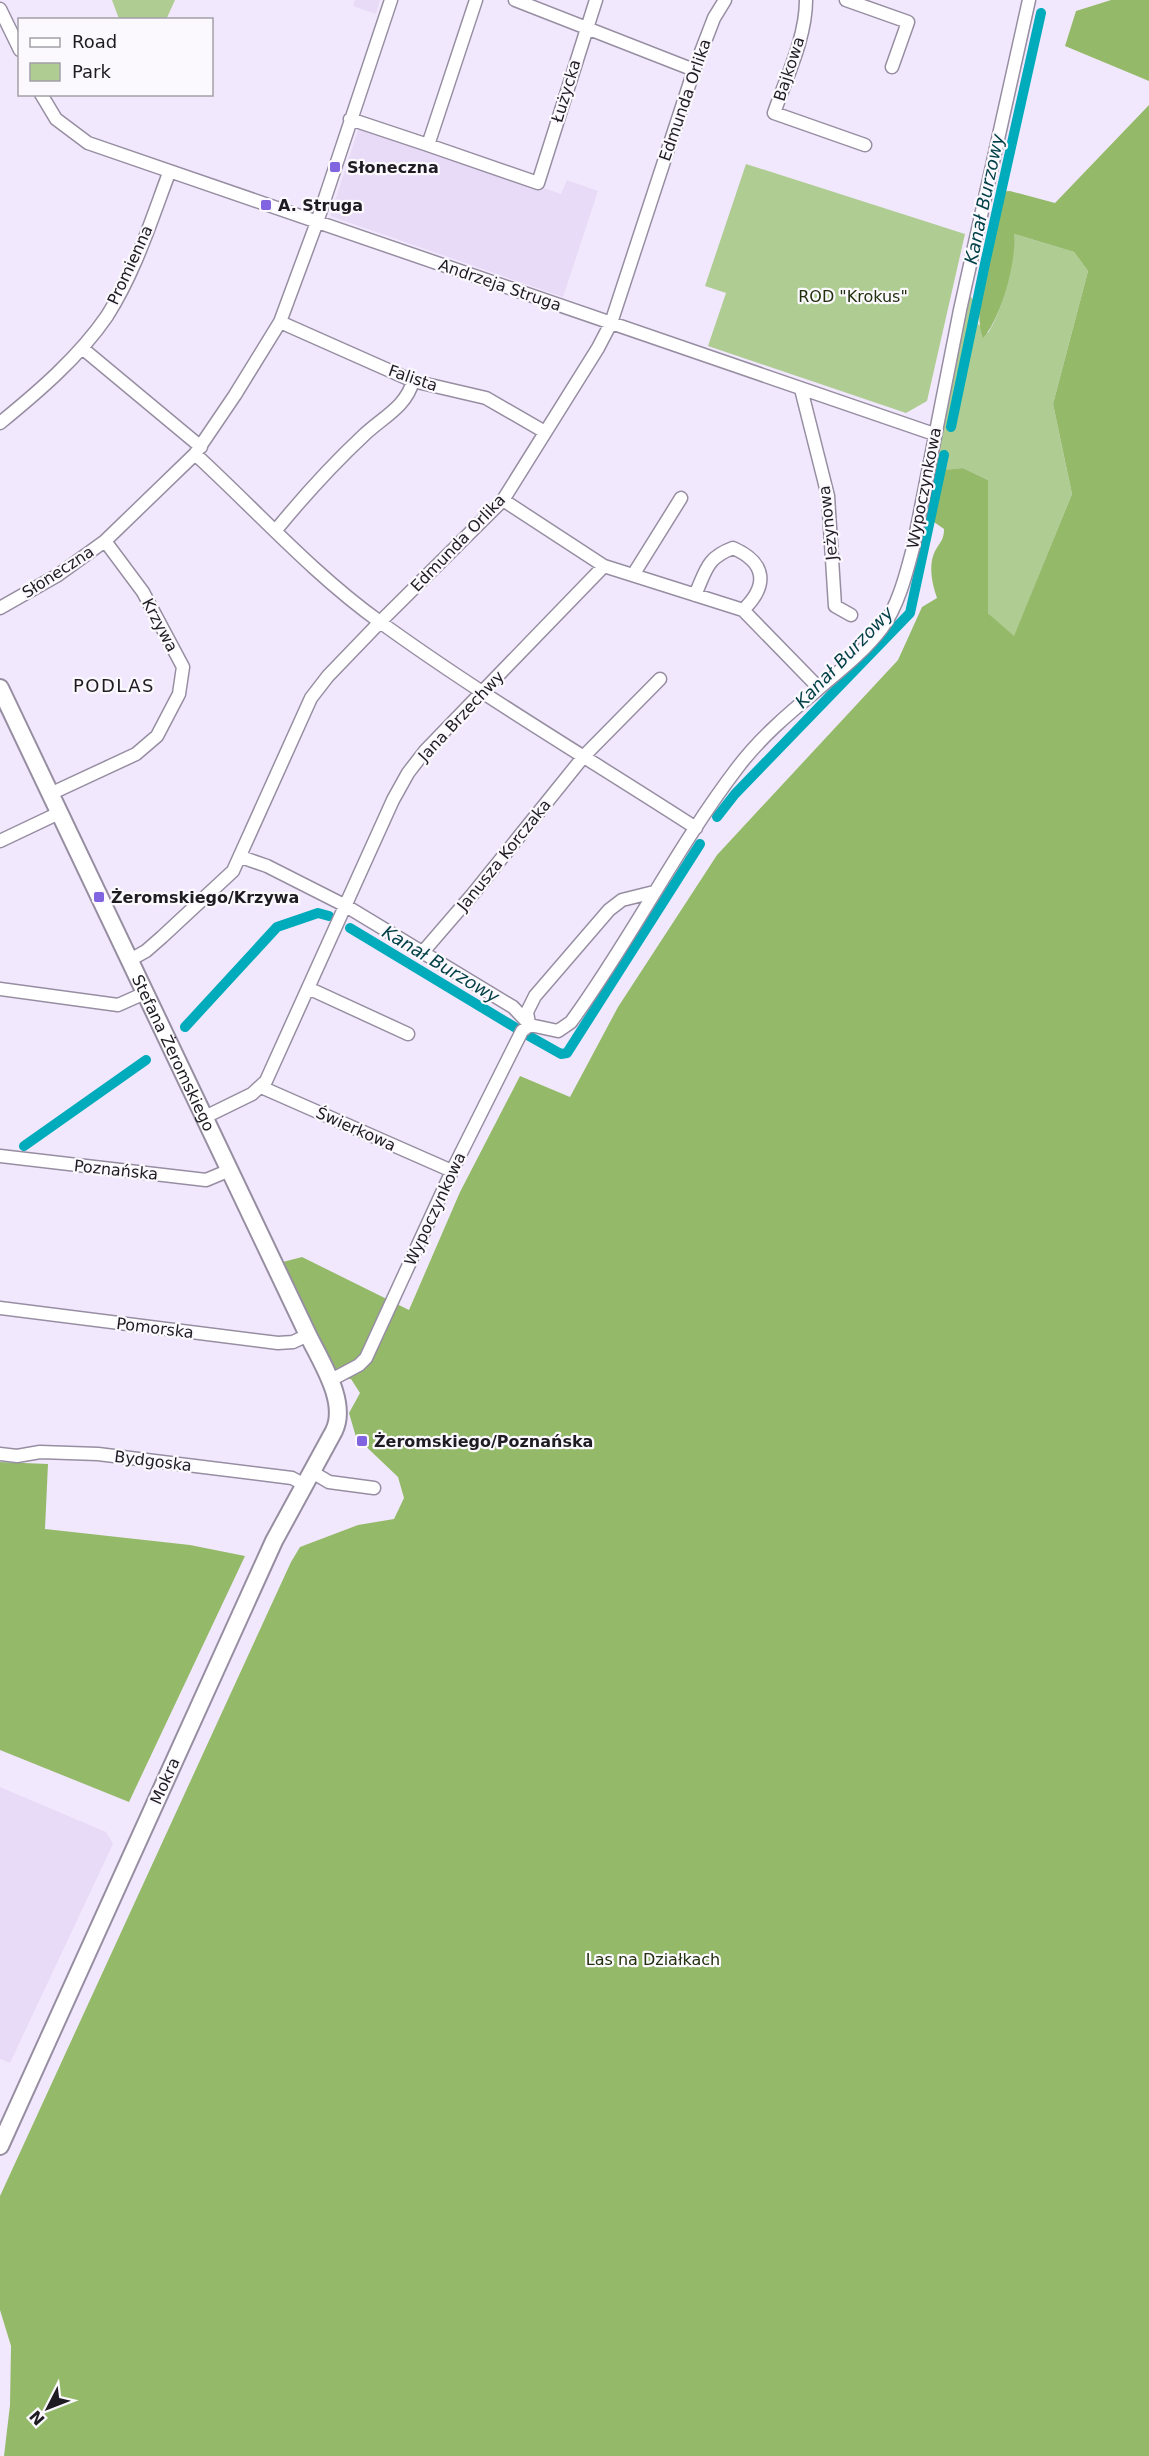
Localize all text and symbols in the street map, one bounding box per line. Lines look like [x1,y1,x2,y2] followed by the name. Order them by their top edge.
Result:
[18,18,213,96] legend
[72,31,117,52] text: Road
[770,34,808,104] street label: Bajkowa
[655,36,715,164] street label: Edmunda Orlika
[547,57,585,126] street label: Łużycka
[72,61,111,82] text: Park
[960,132,1008,266] water label: Kanał Burzowy
[347,158,439,177] place label: Słoneczna
[328,160,342,174] marker: Słoneczna
[278,196,363,215] place label: A. Struga
[259,198,273,212] marker: A. Struga
[103,222,157,308] street label: Promienna
[436,255,564,315] street label: Andrzeja Struga
[798,287,908,306] park label: ROD "Krokus"
[386,361,440,395] street label: Falista
[903,426,945,550] street label: Wypoczynkowa
[815,485,841,562] street label: Jeżynowa
[407,490,509,596] street label: Edmunda Orlika
[19,542,97,602] street label: Słoneczna
[138,595,182,655] street label: Krzywa
[790,602,898,712] water label: Kanał Burzowy
[414,667,508,766] street label: Jana Brzechwy
[73,675,155,696] district label: PODLAS
[453,795,555,915] street label: Janusza Korczaka
[111,888,299,907] place label: Żeromskiego/Krzywa
[92,890,106,904] marker: Żeromskiego/Krzywa
[379,921,503,1007] water label: Kanał Burzowy
[128,971,219,1134] street label: Stefana Żeromskiego
[313,1103,399,1155] street label: Świerkowa
[400,1149,470,1269] street label: Wypoczynkowa
[73,1156,159,1184] street label: Poznańska
[115,1314,195,1342] street label: Pomorska
[374,1432,593,1451] place label: Żeromskiego/Poznańska
[355,1434,369,1448] marker: Żeromskiego/Poznańska
[113,1447,193,1475] street label: Bydgoska
[146,1755,184,1807] street label: Mokra
[586,1950,720,1969] park label: Las na Działkach
[18,2378,78,2438] north arrow
[26,2406,49,2429] text: N

